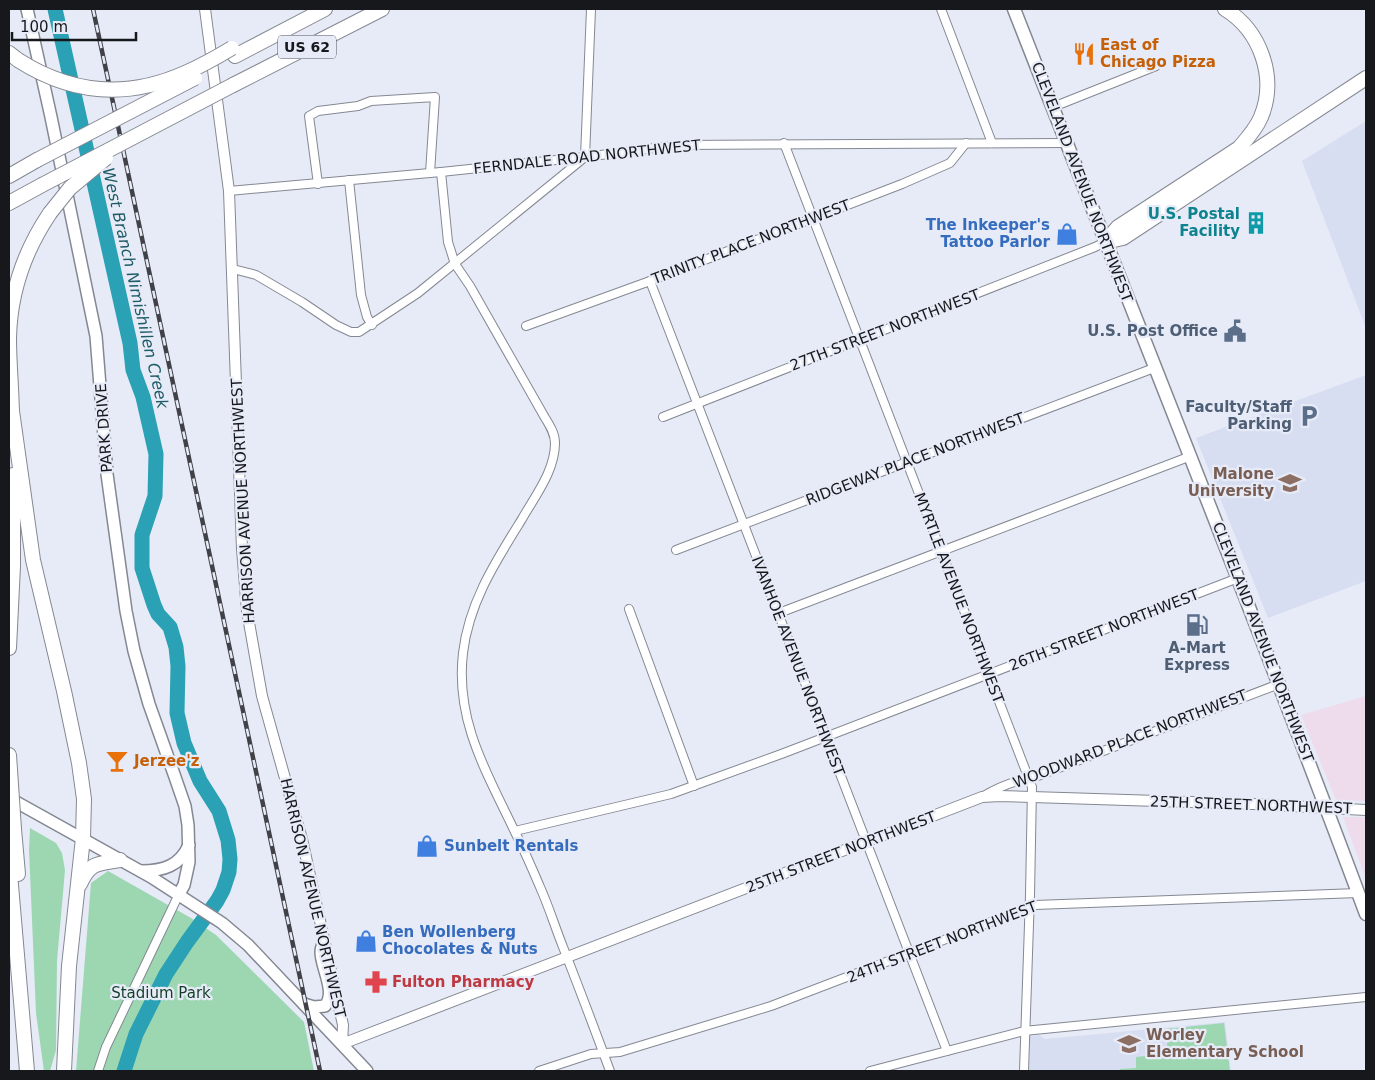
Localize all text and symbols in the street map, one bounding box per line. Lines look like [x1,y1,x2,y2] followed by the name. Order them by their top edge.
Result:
[12,10,136,42] scale bar
[20,18,68,36] text: 100 m
[278,36,336,58] road number: US 62
[1100,36,1216,71] place label: East of Chicago Pizza
[1071,41,1097,67] restaurant icon: East of Chicago Pizza
[1028,59,1137,305] street label: CLEVELAND AVENUE NORTHWEST
[473,136,702,178] street label: FERNDALE ROAD NORTHWEST
[98,166,173,411] water label: West Branch Nimishillen Creek
[648,195,853,289] street label: TRINITY PLACE NORTHWEST
[1148,205,1240,240] place label: U.S. Postal Facility
[1243,210,1269,236] building icon: U.S. Postal Facility
[926,216,1051,251] place label: The Inkeeper's Tattoo Parlor
[1054,221,1080,247] shop icon: The Inkeeper's Tattoo Parlor
[787,285,983,375] street label: 27TH STREET NORTHWEST
[1222,318,1248,344] public building icon: U.S. Post Office
[1087,322,1218,340] place label: U.S. Post Office
[228,377,258,624] street label: HARRISON AVENUE NORTHWEST
[92,383,116,473] street label: PARK DRIVE
[1185,398,1293,433] place label: Faculty/Staff Parking
[1296,403,1322,429] parking icon: Faculty/Staff Parking
[803,409,1028,509] street label: RIDGEWAY PLACE NORTHWEST
[1188,465,1274,500] place label: Malone University
[1277,470,1303,496] school or university icon: Malone University
[910,490,1008,707] street label: MYRTLE AVENUE NORTHWEST
[1209,519,1318,765] street label: CLEVELAND AVENUE NORTHWEST
[748,554,849,779] street label: IVANHOE AVENUE NORTHWEST
[1006,585,1202,675] street label: 26TH STREET NORTHWEST
[1184,612,1210,638] fuel station icon: A-Mart Express
[1164,639,1230,674] place label: A-Mart Express
[1010,686,1250,792] street label: WOODWARD PLACE NORTHWEST
[104,748,130,774] bar icon: Jerzee'z
[133,752,200,770] place label: Jerzee'z
[277,776,350,1020] street label: HARRISON AVENUE NORTHWEST
[1150,792,1353,818] street label: 25TH STREET NORTHWEST
[743,807,939,897] street label: 25TH STREET NORTHWEST
[414,833,440,859] shop icon: Sunbelt Rentals
[444,837,578,855] place label: Sunbelt Rentals
[844,897,1040,987] street label: 24TH STREET NORTHWEST
[382,923,538,958] place label: Ben Wollenberg Chocolates & Nuts
[353,928,379,954] shop icon: Ben Wollenberg Chocolates & Nuts
[363,969,389,995] pharmacy icon: Fulton Pharmacy
[392,973,535,991] place label: Fulton Pharmacy
[111,984,211,1002] park label: Stadium Park
[1146,1026,1304,1061] place label: Worley Elementary School
[1116,1031,1142,1057] school or university icon: Worley Elementary School

